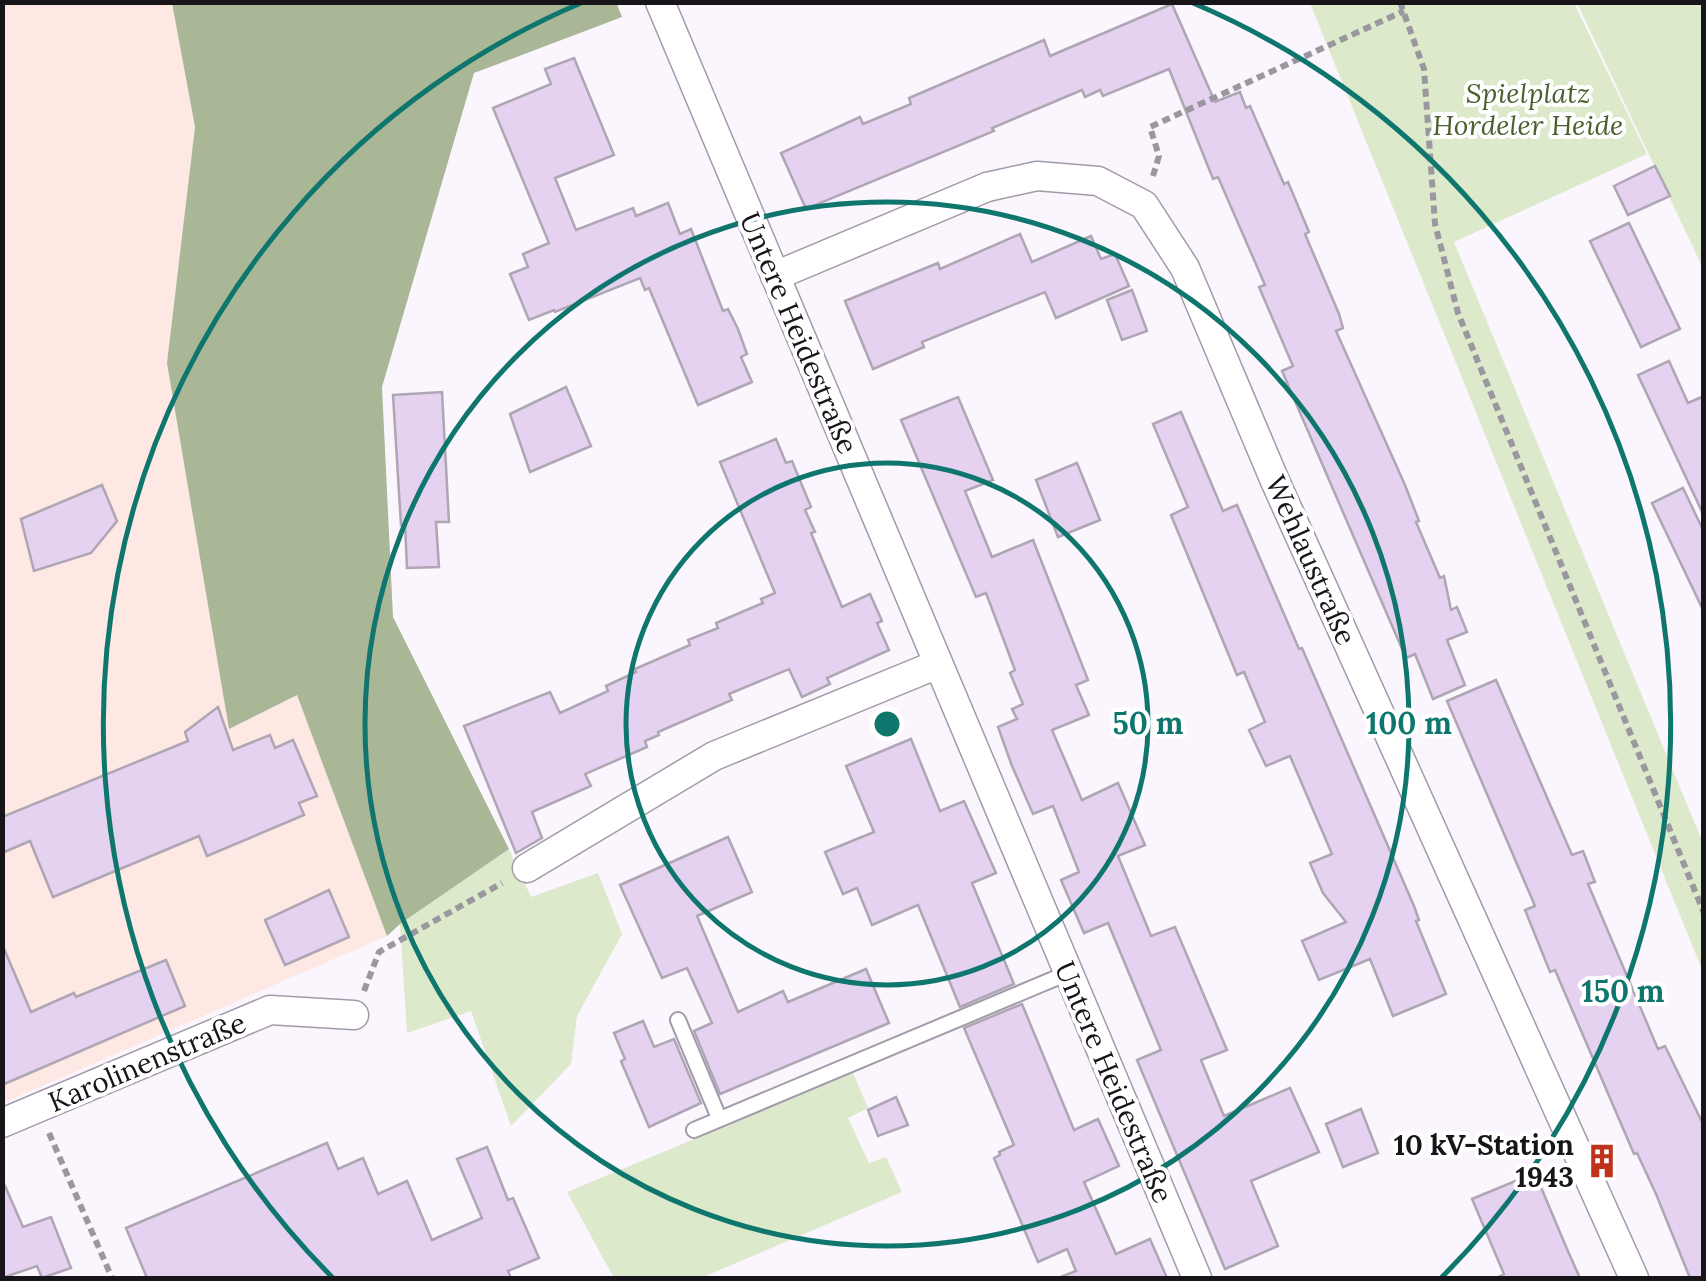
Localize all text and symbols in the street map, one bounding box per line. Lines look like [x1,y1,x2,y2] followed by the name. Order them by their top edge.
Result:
[1433,75,1623,143] park label: Spielplatz Hordeler Heide
[732,207,866,459] street label: Untere Heidestraße
[1258,470,1364,650] street label: Wehlaustraße
[1113,704,1184,742] text: 50 m
[1366,704,1452,742] text: 100 m
[869,706,905,742] centre of rings
[1047,956,1181,1208] street label: Untere Heidestraße
[1582,972,1665,1010] text: 150 m
[43,1004,251,1120] street label: Karolinenstraße
[1394,1127,1574,1195] place label: 10 kV-Station 1943
[1583,1142,1621,1180] building icon: 10 kV-Station 1943

